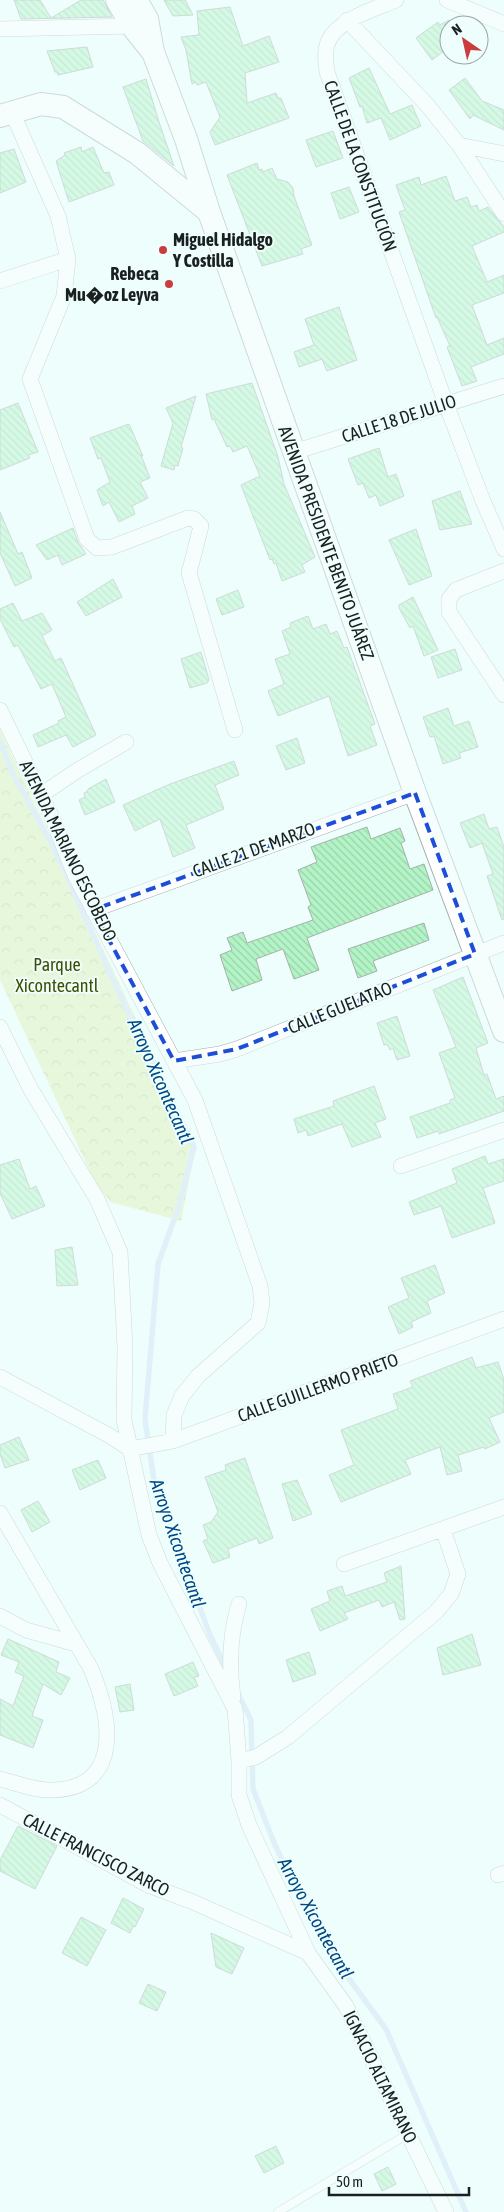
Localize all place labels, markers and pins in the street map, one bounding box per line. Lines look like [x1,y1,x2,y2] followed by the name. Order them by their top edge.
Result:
[172,229,273,271] place label: Miguel Hidalgo Y Costilla
[157,244,169,256] marker: Miguel Hidalgo Y Costilla
[65,263,159,305] place label: Rebeca Mu�oz Leyva
[163,278,175,290] marker: Rebeca Mu�oz Leyva

